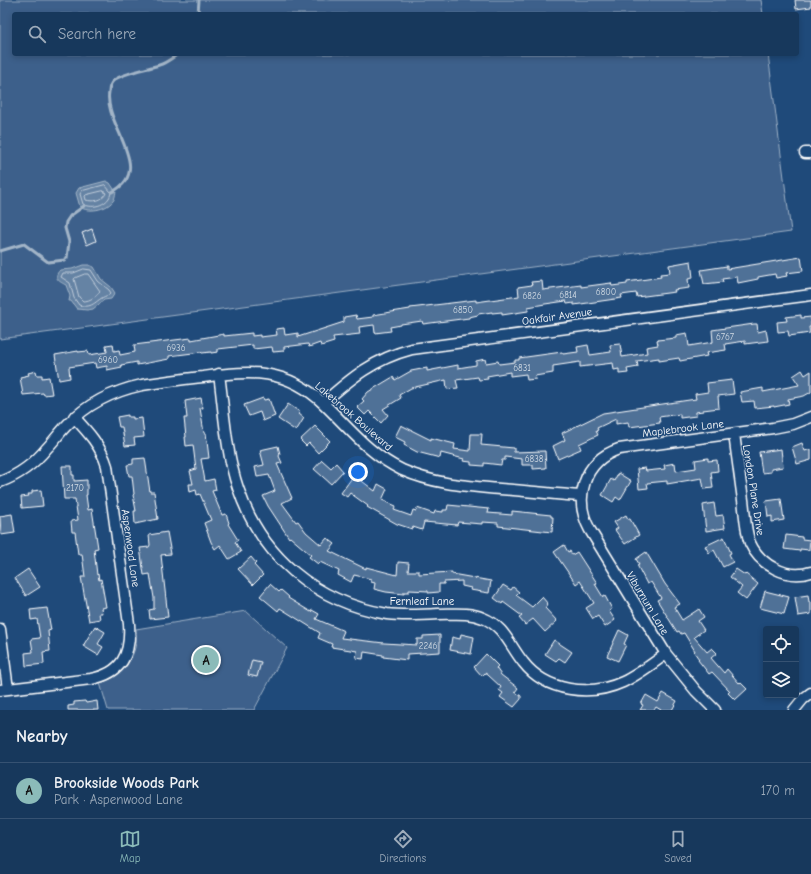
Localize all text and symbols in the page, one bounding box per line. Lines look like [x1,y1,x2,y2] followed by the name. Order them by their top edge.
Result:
[12,12,799,56] search box
[26,23,48,45] icon: search
[58,25,136,43] text: Search here
[596,287,616,297] house number: 6800
[559,290,577,300] house number: 6814
[522,291,542,301] house number: 6826
[453,305,473,315] house number: 6850
[521,305,593,328] street label: Oakfair Avenue
[716,332,735,342] house number: 6767
[166,343,186,353] house number: 6936
[98,355,118,365] house number: 6960
[513,363,531,373] house number: 6831
[312,379,395,454] street label: Lakebrook Boulevard
[642,417,725,440] street label: Maplebrook Lane
[740,444,767,537] street label: London Plane Drive
[525,454,544,464] house number: 6838
[348,462,368,482] your location
[66,483,84,493] house number: 2170
[119,508,142,588] street label: Aspenwood Lane
[624,569,672,638] street label: Viburnum Lane
[390,595,455,608] street label: Fernleaf Lane
[763,626,799,698] map controls
[763,626,799,662] button: locate
[419,641,437,651] house number: 2246
[193,645,219,675] pin: A
[763,662,799,698] button: layers
[16,727,67,746] text: Nearby
[54,774,199,792] text: Brookside Woods Park
[25,783,33,798] text: A
[761,783,795,798] text: 170 m
[54,792,183,807] text: Park · Aspenwood Lane
[119,828,141,865] tab: Map
[379,828,426,865] tab: Directions
[664,828,692,865] tab: Saved

